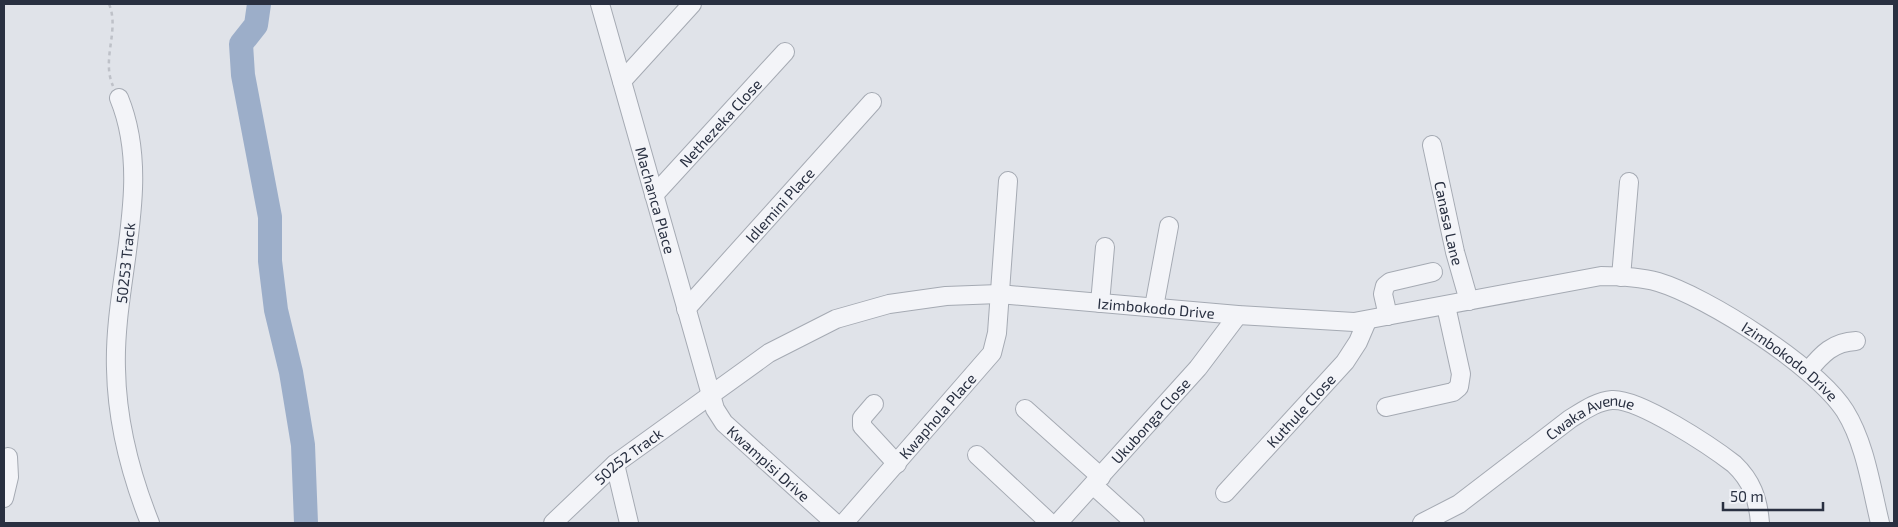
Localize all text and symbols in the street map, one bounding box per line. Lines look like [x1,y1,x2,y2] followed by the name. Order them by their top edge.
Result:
[675,75,765,171] street label: Nethezeka Close
[632,145,679,256] street label: Machanca Place
[741,164,818,246] street label: Idlemini Place
[1431,179,1467,267] street label: Canasa Lane
[112,221,138,304] street label: 50253 Track
[1097,294,1216,322] street label: Izimbokodo Drive
[1739,317,1842,404] street label: Izimbokodo Drive
[895,369,979,463] street label: Kwaphola Place
[1262,370,1339,451] street label: Kuthule Close
[1107,374,1194,467] street label: Ukubonga Close
[1542,391,1637,443] street label: Cwaka Avenue
[724,422,814,505] street label: Kwampisi Drive
[590,424,666,488] street label: 50252 Track
[1723,480,1823,512] scale bar
[1730,487,1764,505] text: 50 m

